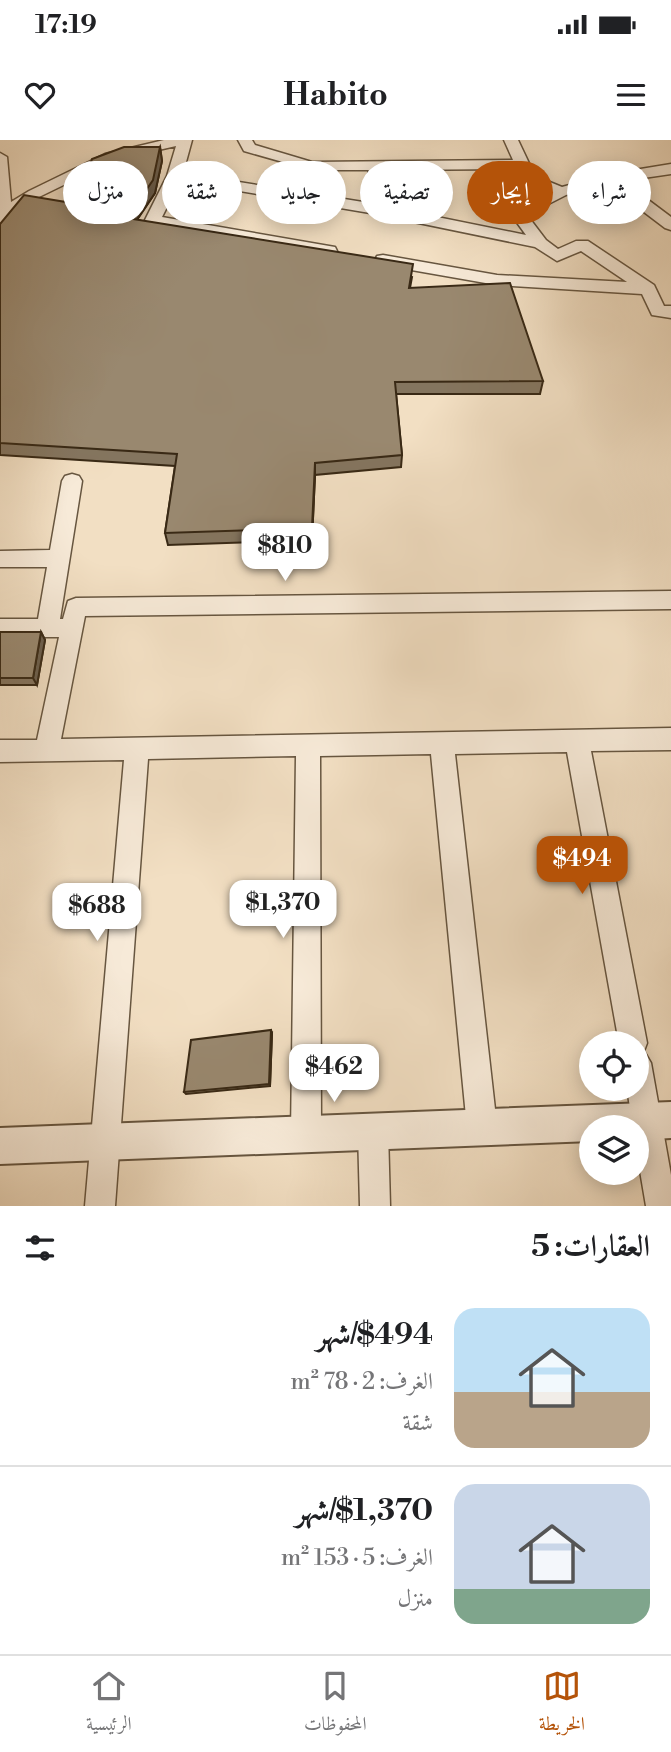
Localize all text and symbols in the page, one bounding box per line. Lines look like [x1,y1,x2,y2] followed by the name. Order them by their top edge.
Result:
[35,9,97,41] text: 17:19
[283,75,388,115] text: Habito
[21,76,59,114] icon: heart
[612,76,650,114] icon: menu
[63,161,148,224] chip: منزل
[162,161,242,224] chip: شقة
[256,161,346,224] chip: جديد
[360,161,453,224] chip: تصفية
[467,161,553,224] chip: إيجار
[567,161,651,224] chip: شراء
[244,524,326,583] pin: $810
[258,532,312,560] text: $810
[541,836,623,896] pin: $494
[553,845,611,873] text: $494
[226,880,340,940] pin: $1,370
[56,884,138,943] pin: $688
[246,889,320,917] text: $1,370
[68,892,126,920] text: $688
[579,1031,649,1185] map controls
[579,1031,649,1101] button: locate
[293,1044,375,1104] pin: $462
[305,1053,363,1081] text: $462
[579,1115,649,1185] button: layers
[531,1228,650,1266] text: العقارات: 5
[21,1229,59,1267] icon: filters
[316,1316,433,1354] text: $494/شهر
[510,1336,594,1420] icon: home
[291,1368,433,1396] text: الغرف: 2 · 78 m²
[403,1409,433,1437] text: شقة
[295,1492,433,1530] text: $1,370/شهر
[510,1512,594,1596] icon: home
[281,1544,433,1572] text: الغرف: 5 · 153 m²
[398,1585,433,1613] text: منزل
[86,1667,132,1742] tab: الرئيسية
[304,1667,367,1742] tab: المحفوظات
[539,1667,585,1742] tab: الخريطة

